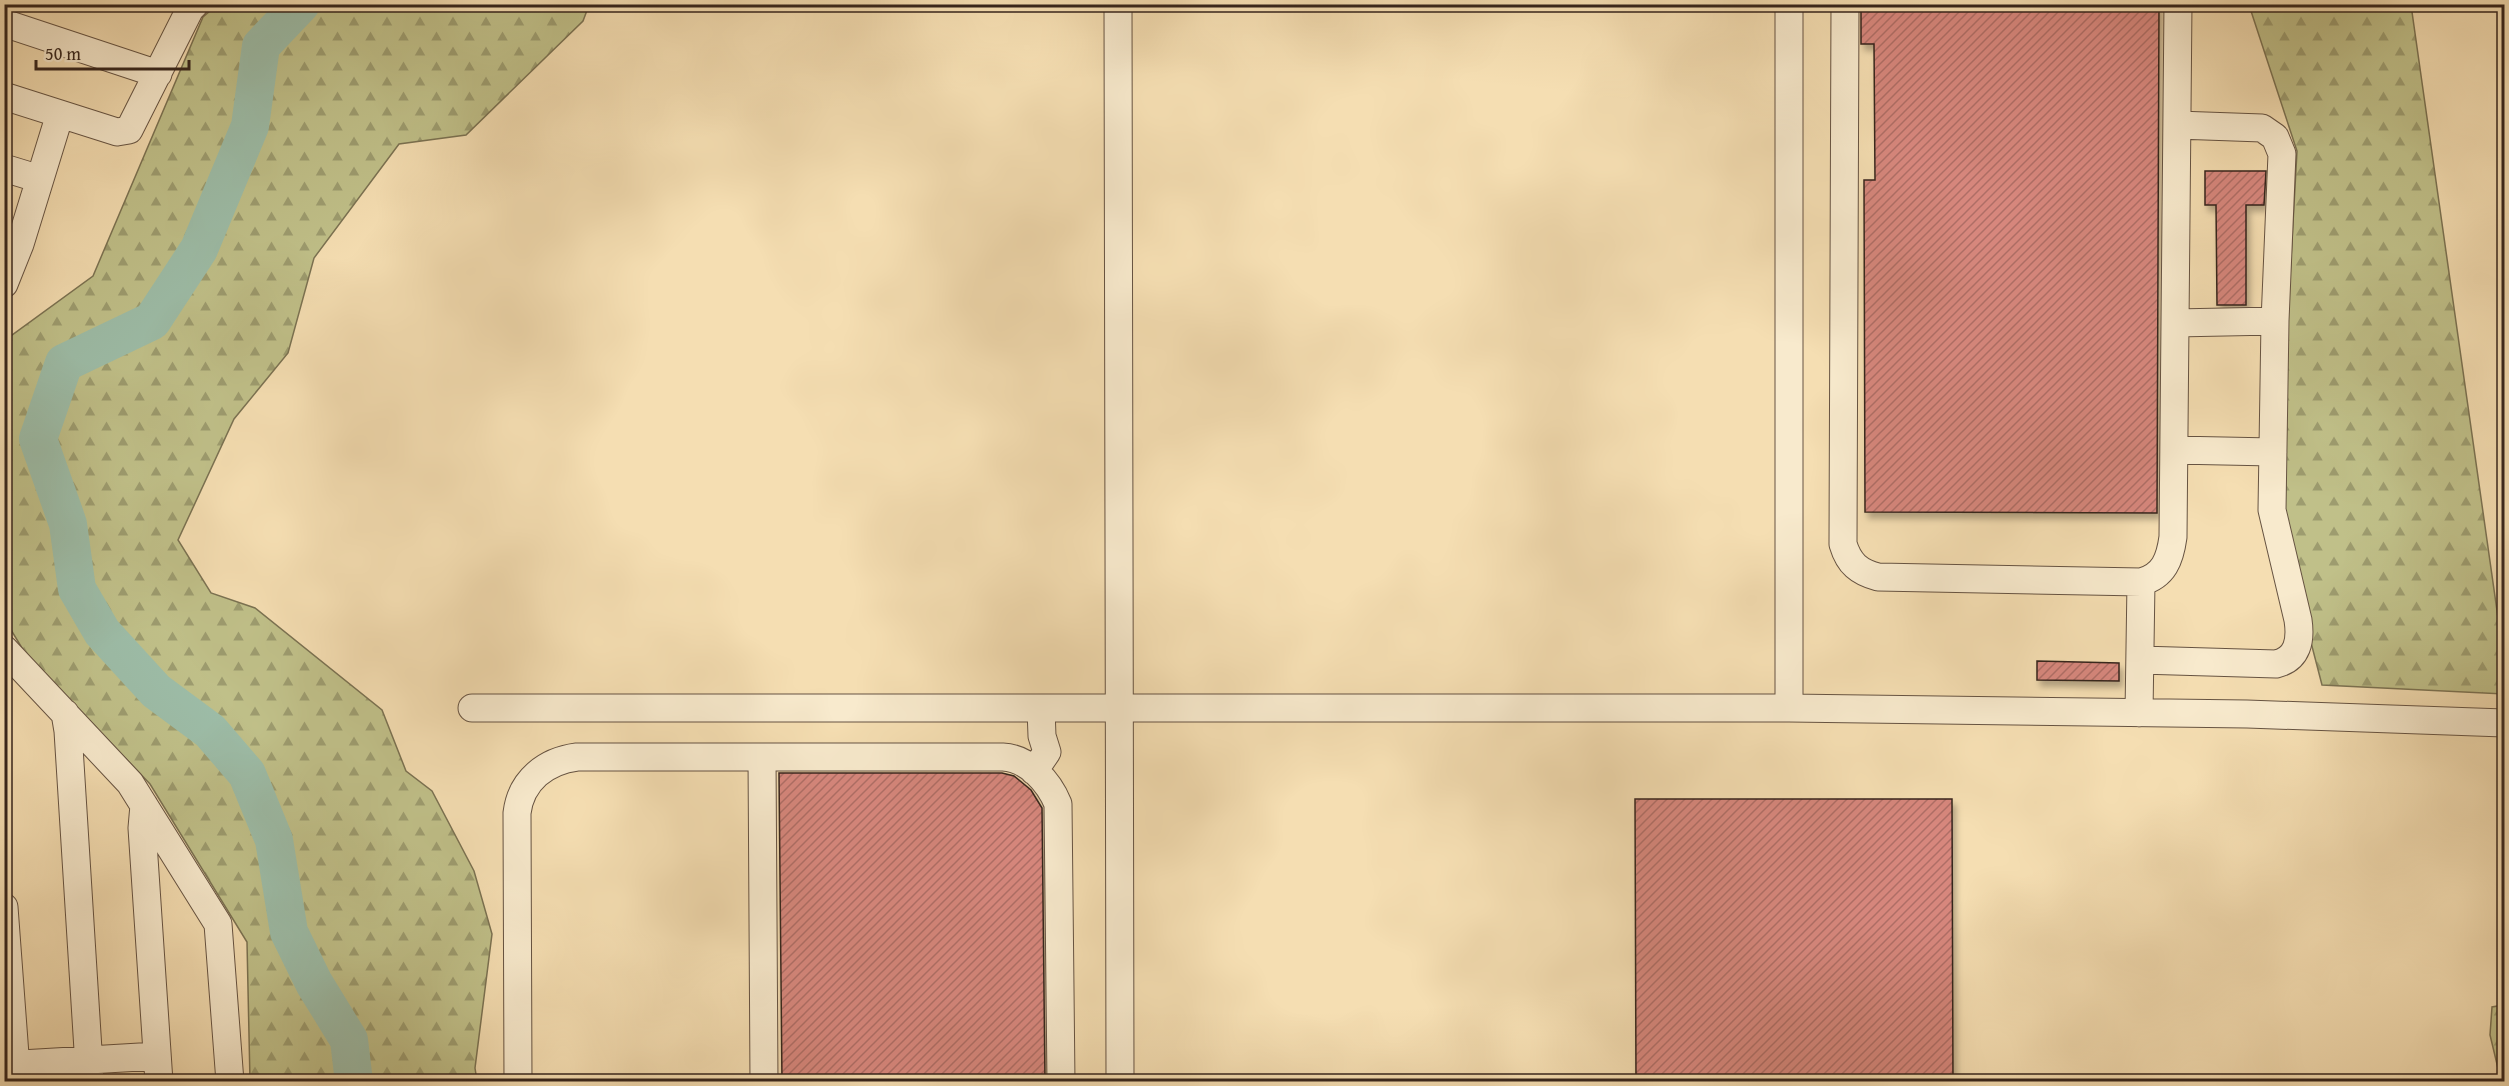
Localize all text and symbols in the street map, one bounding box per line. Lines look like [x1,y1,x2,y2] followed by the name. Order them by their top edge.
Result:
[36,33,189,71] scale bar
[45,40,81,67] text: 50 m

